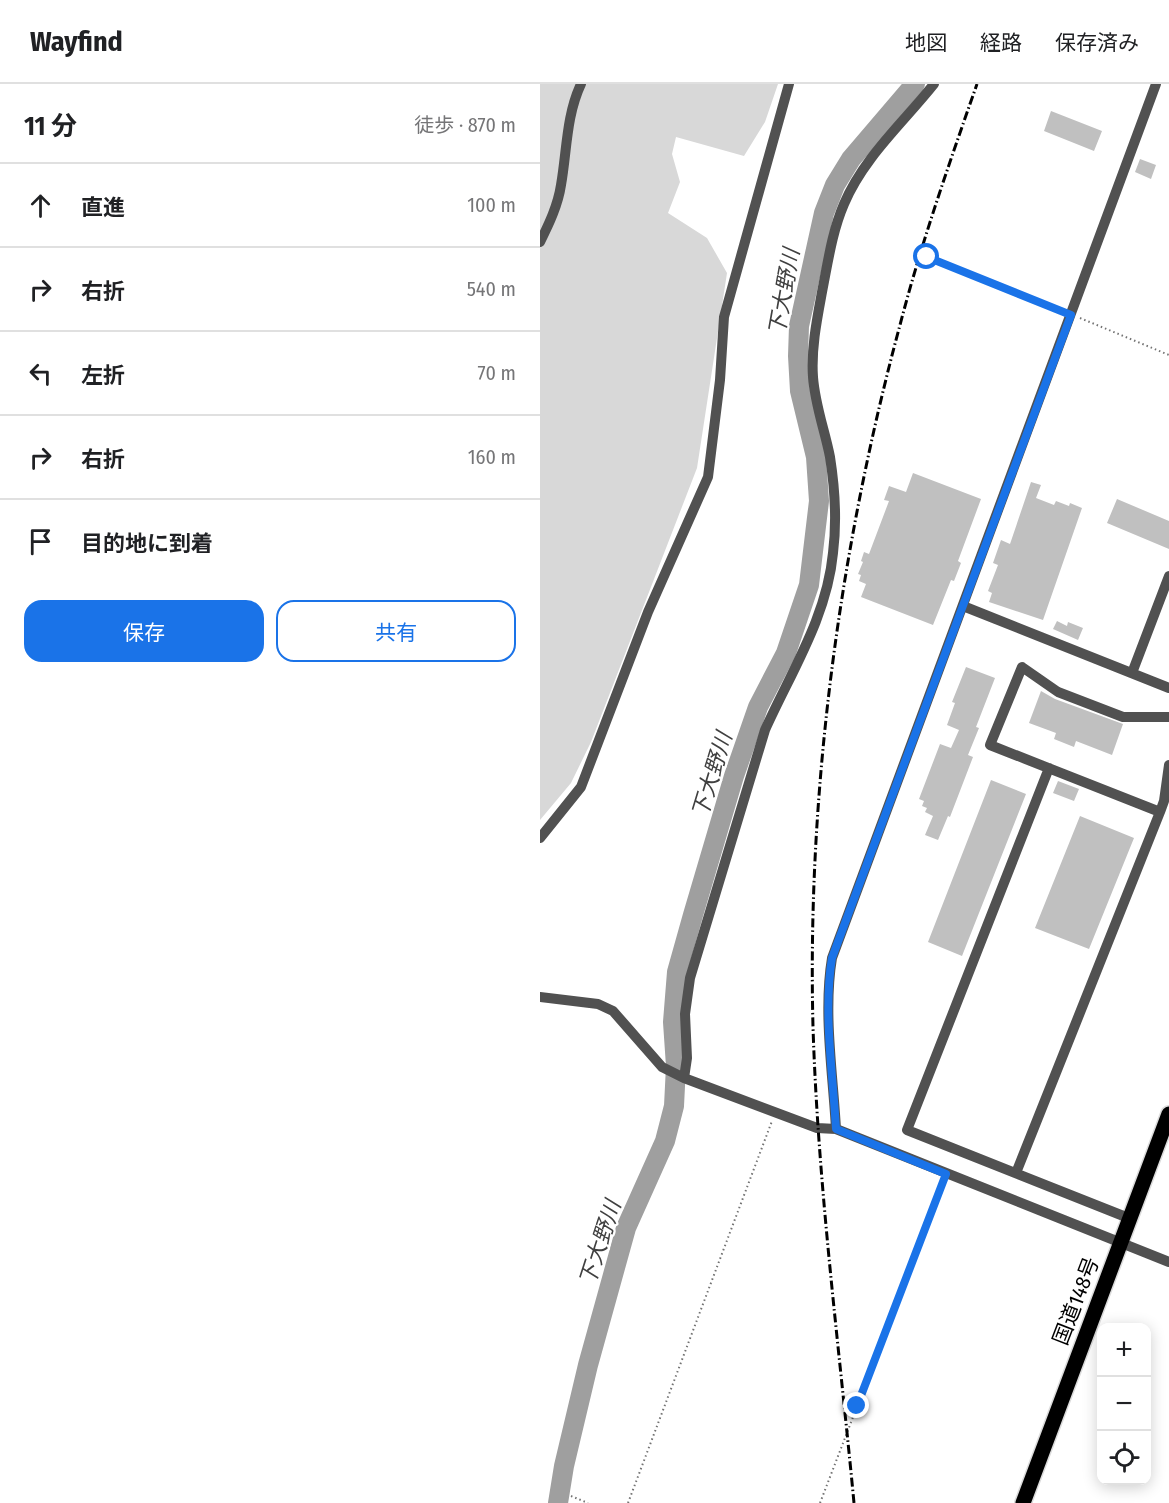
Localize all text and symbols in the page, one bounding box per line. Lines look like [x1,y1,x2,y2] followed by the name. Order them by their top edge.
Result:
[30,25,123,58] text: Wayfind
[905,30,947,56] text: 地図
[980,30,1022,56] text: 経路
[1055,30,1139,56] text: 保存済み
[24,111,77,142] text: 11 分
[414,113,516,137] text: 徒歩 · 870 m
[24,189,57,222] icon: ahead
[467,193,516,217] text: 100 m
[81,194,125,221] text: 直進
[913,243,939,269] route start
[763,244,805,338] water label: 下大野川
[24,273,57,306] icon: right
[467,277,516,301] text: 540 m
[81,278,125,305] text: 右折
[24,357,57,390] icon: left
[478,361,516,385] text: 70 m
[81,362,125,389] text: 左折
[24,441,57,474] icon: right
[468,445,516,469] text: 160 m
[81,446,125,473] text: 右折
[24,525,57,558] icon: arrive
[81,530,213,557] text: 目的地に到着
[24,600,264,662] button: 保存
[276,600,516,662] button: 共有
[686,727,738,821] water label: 下大野川
[574,1195,627,1289] water label: 下大野川
[1047,1253,1105,1349] street label: 国道148号
[1097,1323,1151,1485] map controls
[1097,1323,1151,1377] button: +
[1097,1377,1151,1431] button: −
[843,1392,869,1418] route end
[1097,1431,1151,1485] button: locate

